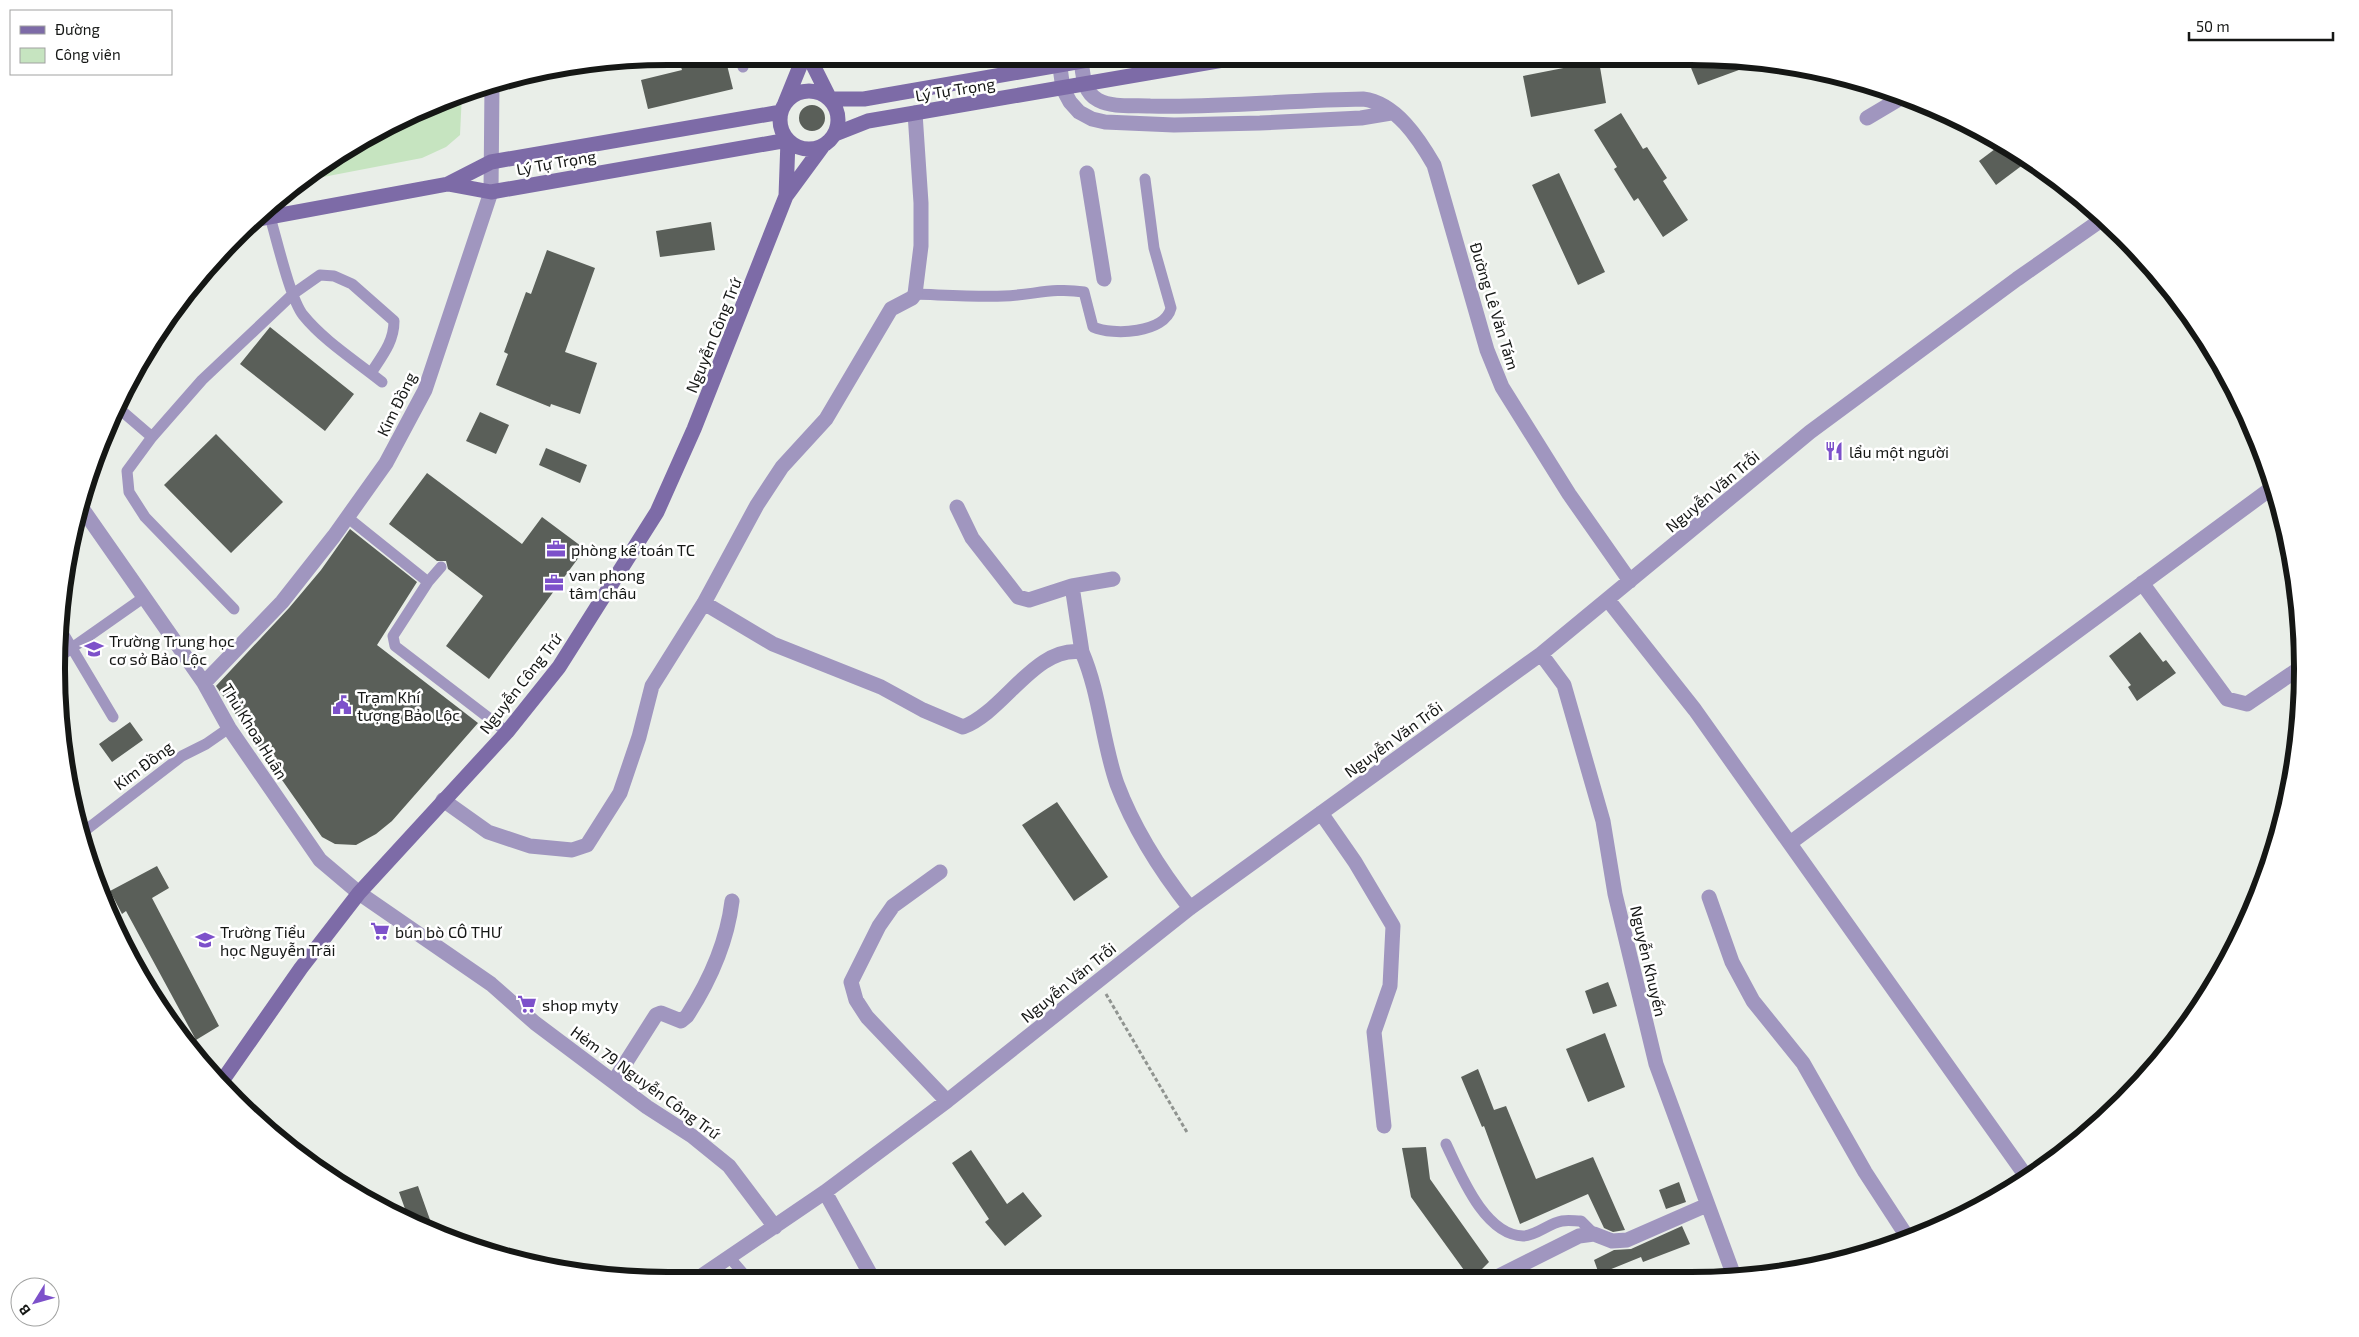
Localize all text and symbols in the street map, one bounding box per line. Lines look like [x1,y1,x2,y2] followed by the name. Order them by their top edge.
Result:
[10,10,172,75] legend
[2189,10,2333,42] scale bar
[2196,17,2230,35] text: 50 m
[55,20,100,38] text: Đường
[55,45,121,63] text: Công viên
[914,73,996,105] street label: Lý Tự Trọng
[515,146,597,178] street label: Lý Tự Trọng
[1467,240,1523,372] street label: Đường Lê Văn Tám
[681,274,745,395] street label: Nguyễn Công Trứ
[372,369,420,439] street label: Kim Đồng
[1823,440,1845,462] restaurant icon: lẩu một người
[1849,442,1949,461] place label: lẩu một người
[1661,446,1763,536] street label: Nguyễn Văn Trỗi
[545,538,567,560] office icon: phòng kế toán TC
[571,540,695,559] place label: phòng kế toán TC
[569,565,645,602] place label: van phong tâm châu
[543,572,565,594] office icon: van phong tâm châu
[475,629,565,737] street label: Nguyễn Công Trứ
[109,631,235,668] place label: Trường Trung học cơ sở Bảo Lộc
[83,638,105,660] school or university icon: Trường Trung học cơ sở Bảo Lộc
[218,680,292,782] street label: Thủ Khoa Huân
[357,687,460,724] place label: Trạm Khí tượng Bảo Lộc
[331,694,353,716] public building icon: Trạm Khí tượng Bảo Lộc
[1340,697,1446,781] street label: Nguyễn Văn Trỗi
[110,737,176,793] street label: Kim Đồng
[1627,904,1671,1018] street label: Nguyễn Khuyến
[369,920,391,942] supermarket icon: bún bò CÔ THƯ
[220,922,336,959] place label: Trường Tiểu học Nguyễn Trãi
[395,922,503,941] place label: bún bò CÔ THƯ
[194,929,216,951] school or university icon: Trường Tiểu học Nguyễn Trãi
[1017,938,1119,1026] street label: Nguyễn Văn Trỗi
[516,993,538,1015] supermarket icon: shop myty
[542,995,619,1014] place label: shop myty
[567,1021,725,1143] street label: Hẻm 79 Nguyễn Công Trứ
[10,1277,60,1327] north arrow
[15,1301,34,1319] text: B

